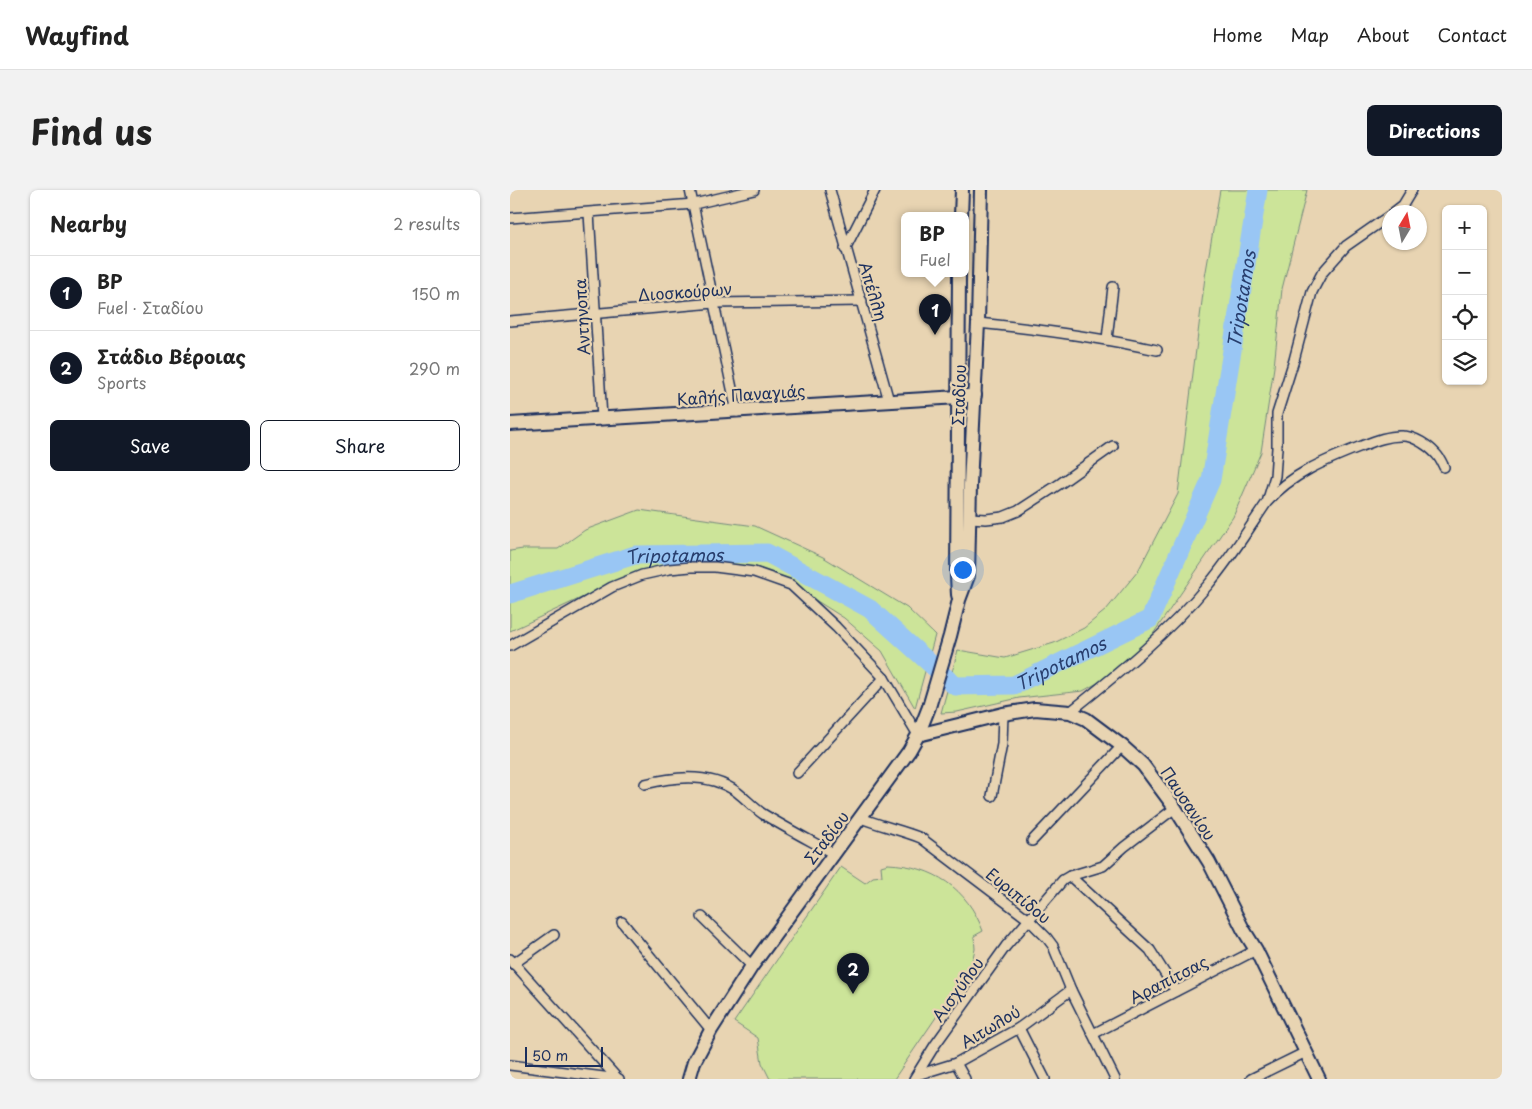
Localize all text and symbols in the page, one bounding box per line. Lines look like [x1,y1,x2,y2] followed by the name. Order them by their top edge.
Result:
[25,17,129,53] text: Wayfind
[1212,21,1262,48] text: Home
[1290,21,1329,48] text: Map
[1357,21,1409,48] text: About
[1437,21,1507,48] text: Contact
[30,104,152,157] text: Find us
[1367,105,1502,156] button: Directions
[1382,205,1427,250] north arrow
[1442,205,1487,385] map controls
[1442,205,1487,250] button: +
[50,207,127,239] text: Nearby
[393,211,460,235] text: 2 results
[901,212,969,277] popup
[919,219,945,247] text: BP
[919,247,951,271] text: Fuel
[1219,247,1262,350] water label: Tripotamos
[1442,250,1487,295] button: −
[854,258,894,324] street label: Απέλλη
[97,267,122,295] text: BP
[637,276,733,306] street label: Διοσκούρων
[567,277,595,356] street label: Αντηνοπα
[62,281,70,305] text: 1
[412,281,460,305] text: 150 m
[919,294,951,335] pin: 1
[97,295,204,319] text: Fuel · Σταδίου
[1442,295,1487,340] button: locate
[1442,340,1487,385] button: layers
[97,342,246,370] text: Στάδιο Βέροιας
[60,356,72,380] text: 2
[409,356,460,380] text: 290 m
[945,364,971,426] street label: Σταδίου
[97,370,146,394] text: Sports
[676,378,806,410] street label: Καλής Παναγιάς
[50,420,250,471] button: Save
[260,420,460,471] button: Share
[621,540,725,571] water label: Tripotamos
[950,557,976,583] your location
[1010,628,1111,696] water label: Tripotamos
[1156,761,1222,845] street label: Παυσανίου
[798,805,854,869] street label: Σταδίου
[981,861,1057,929] street label: Ευριπίδου
[1125,949,1211,1009] street label: Αραπίτσας
[925,952,989,1026] street label: Αισχύλου
[837,953,869,994] pin: 2
[955,999,1025,1053] street label: Αιτωλού
[525,1044,602,1067] scale bar
[532,1045,568,1066] text: 50 m

